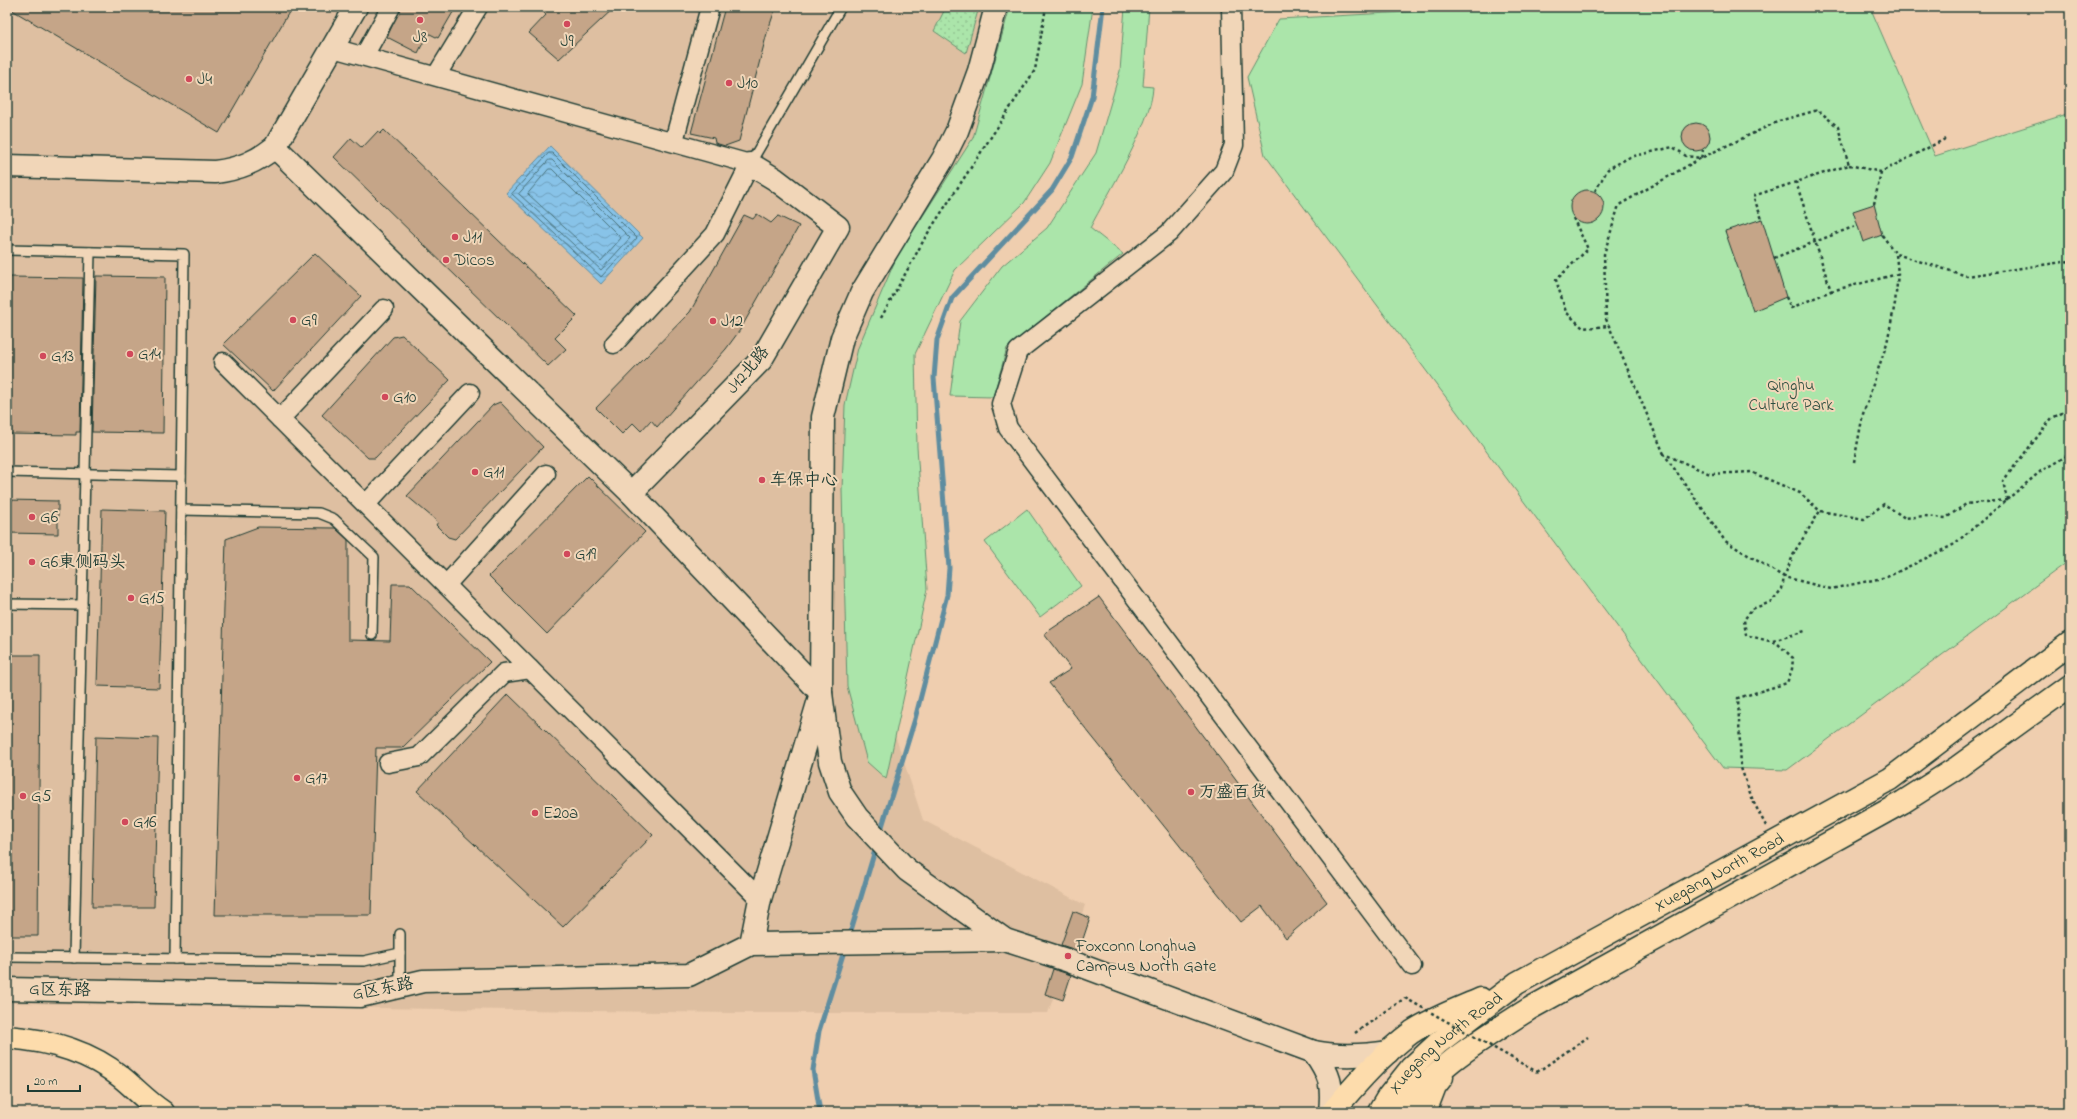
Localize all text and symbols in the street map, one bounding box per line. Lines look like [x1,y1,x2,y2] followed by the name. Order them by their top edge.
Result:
[415,15,425,25] marker: J8
[562,19,572,29] marker: J9
[413,25,427,50] place label: J8
[560,29,574,54] place label: J9
[197,67,212,92] place label: J4
[737,71,758,96] place label: J10
[184,74,194,84] marker: J4
[724,78,734,88] marker: J10
[463,225,483,250] place label: J11
[450,232,460,242] marker: J11
[453,248,495,273] place label: Dicos
[441,255,451,265] marker: Dicos
[301,308,317,333] place label: G9
[721,309,743,334] place label: J12
[288,315,298,325] marker: G9
[708,316,718,326] marker: J12
[720,340,776,400] street label: J12北路
[138,342,161,367] place label: G14
[51,344,74,369] place label: G13
[125,349,135,359] marker: G14
[38,351,48,361] marker: G13
[1748,373,1834,418] park label: Qinghu Culture Park
[393,385,416,410] place label: G10
[380,392,390,402] marker: G10
[483,460,505,485] place label: G11
[470,467,480,477] marker: G11
[770,468,838,493] place label: 车保中心
[757,475,767,485] marker: 车保中心
[40,505,59,530] place label: G6
[27,512,37,522] marker: G6
[575,542,596,567] place label: G19
[562,549,572,559] marker: G19
[40,550,126,575] place label: G6東侧码头
[27,557,37,567] marker: G6東侧码头
[139,586,165,611] place label: G15
[126,593,136,603] marker: G15
[305,766,328,791] place label: G17
[292,773,302,783] marker: G17
[1199,780,1267,805] place label: 万盛百货
[31,784,52,809] place label: G5
[1186,787,1196,797] marker: 万盛百货
[18,791,28,801] marker: G5
[543,801,578,826] place label: E20a
[530,808,540,818] marker: E20a
[133,810,157,835] place label: G16
[120,817,130,827] marker: G16
[1650,826,1789,918] street label: Xuegang North Road
[1075,934,1217,979] place label: Foxconn Longhua Campus North Gate
[1063,951,1073,961] marker: Foxconn Longhua Campus North Gate
[350,971,416,1007] street label: G区东路
[29,977,91,1003] street label: G区东路
[1383,986,1508,1099] street label: Xuegang North Road
[28,1067,80,1093] scale bar
[34,1073,57,1091] text: 20 m

